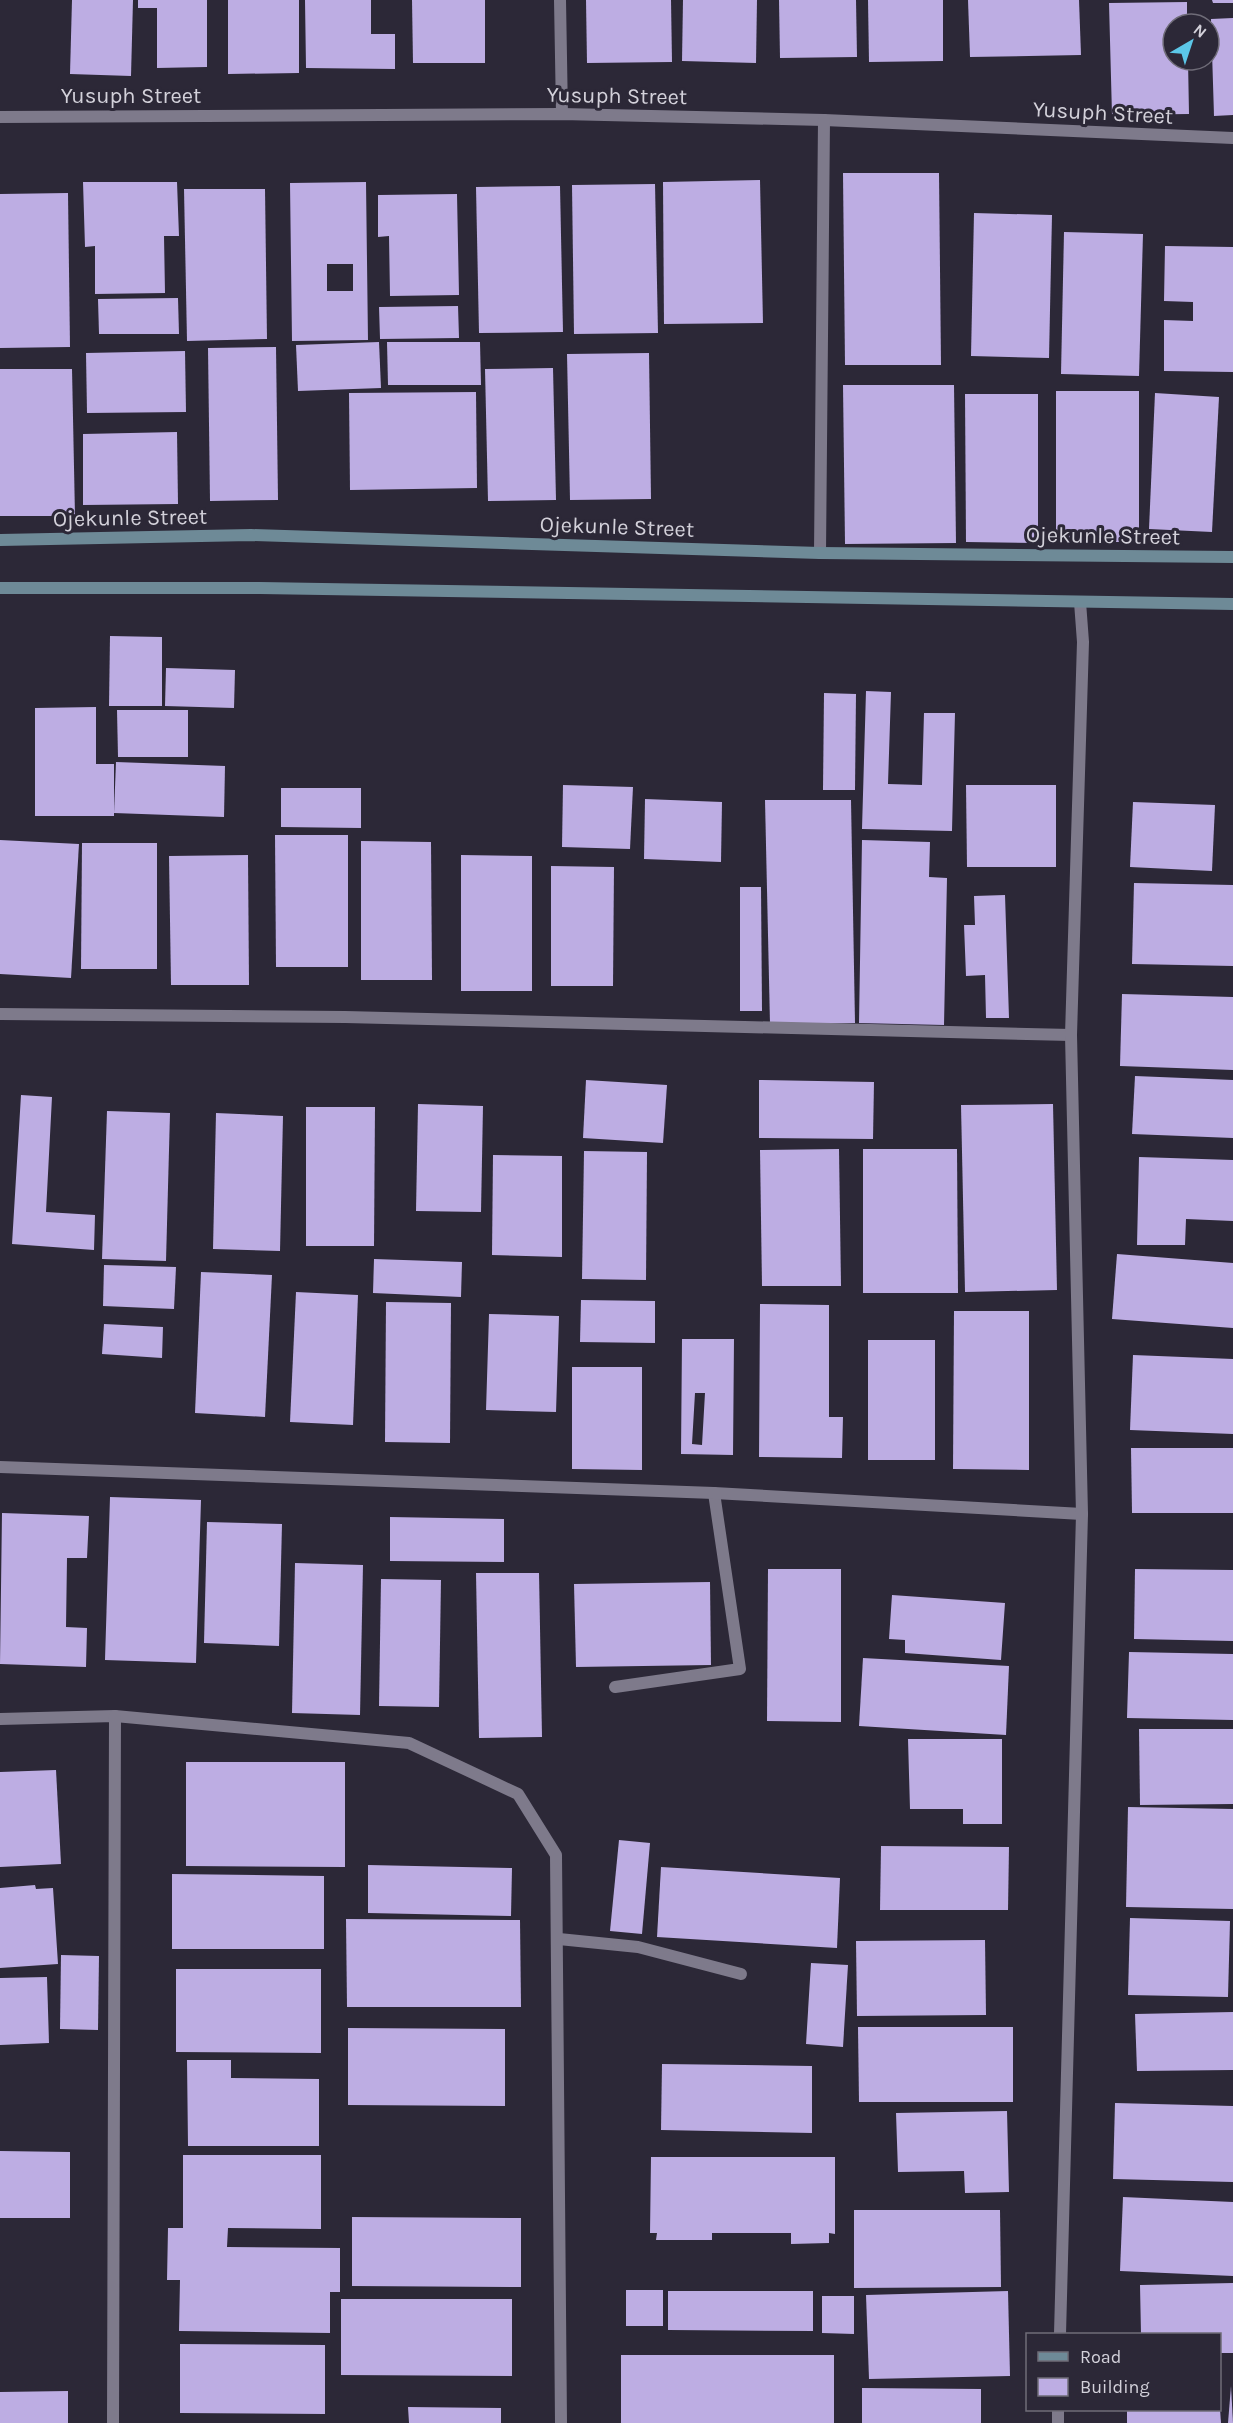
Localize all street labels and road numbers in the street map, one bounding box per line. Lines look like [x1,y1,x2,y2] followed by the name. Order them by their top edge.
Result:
[546,82,687,110] street label: Yusuph Street
[61,83,201,109] street label: Yusuph Street
[1032,96,1174,130] street label: Yusuph Street
[53,504,207,532] street label: Ojekunle Street
[539,511,695,543] street label: Ojekunle Street
[1026,522,1180,550] street label: Ojekunle Street

